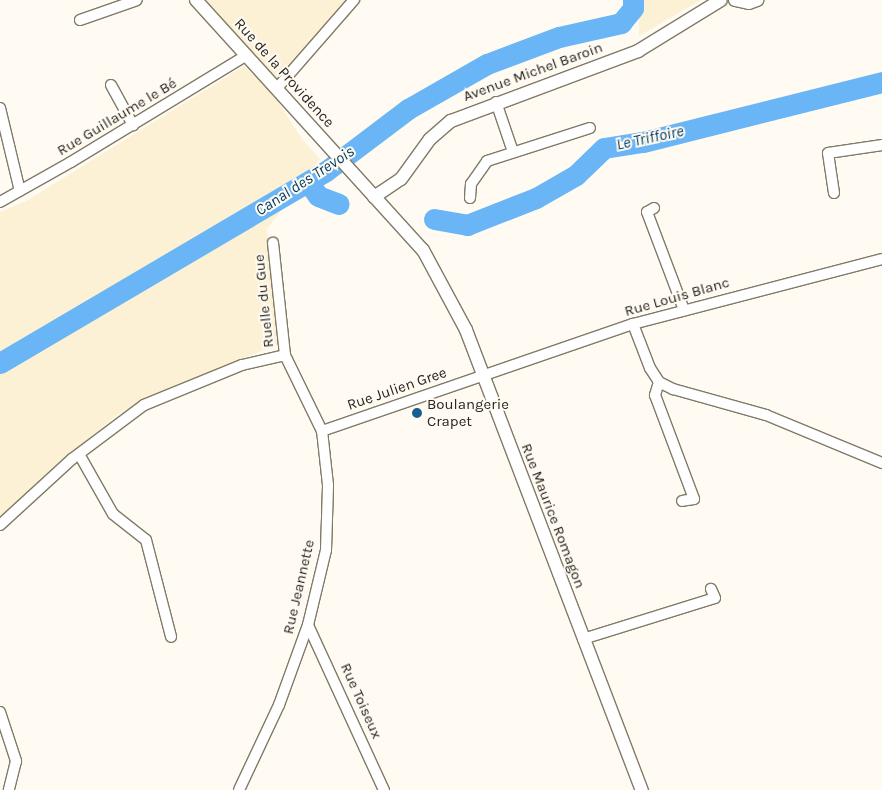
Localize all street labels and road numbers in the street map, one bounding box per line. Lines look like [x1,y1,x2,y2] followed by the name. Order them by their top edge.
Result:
[230,15,338,131] street label: Rue de la Providence
[461,38,605,106] street label: Avenue Michel Baroin
[54,74,180,160] street label: Rue Guillaume le Bé
[250,254,278,348] street label: Ruelle du Gue
[622,273,732,321] street label: Rue Louis Blanc
[345,364,449,414] street label: Rue Julien Gree
[517,441,589,591] street label: Rue Maurice Romagon
[279,538,319,636] street label: Rue Jeannette
[336,660,386,742] street label: Rue Toiseux

